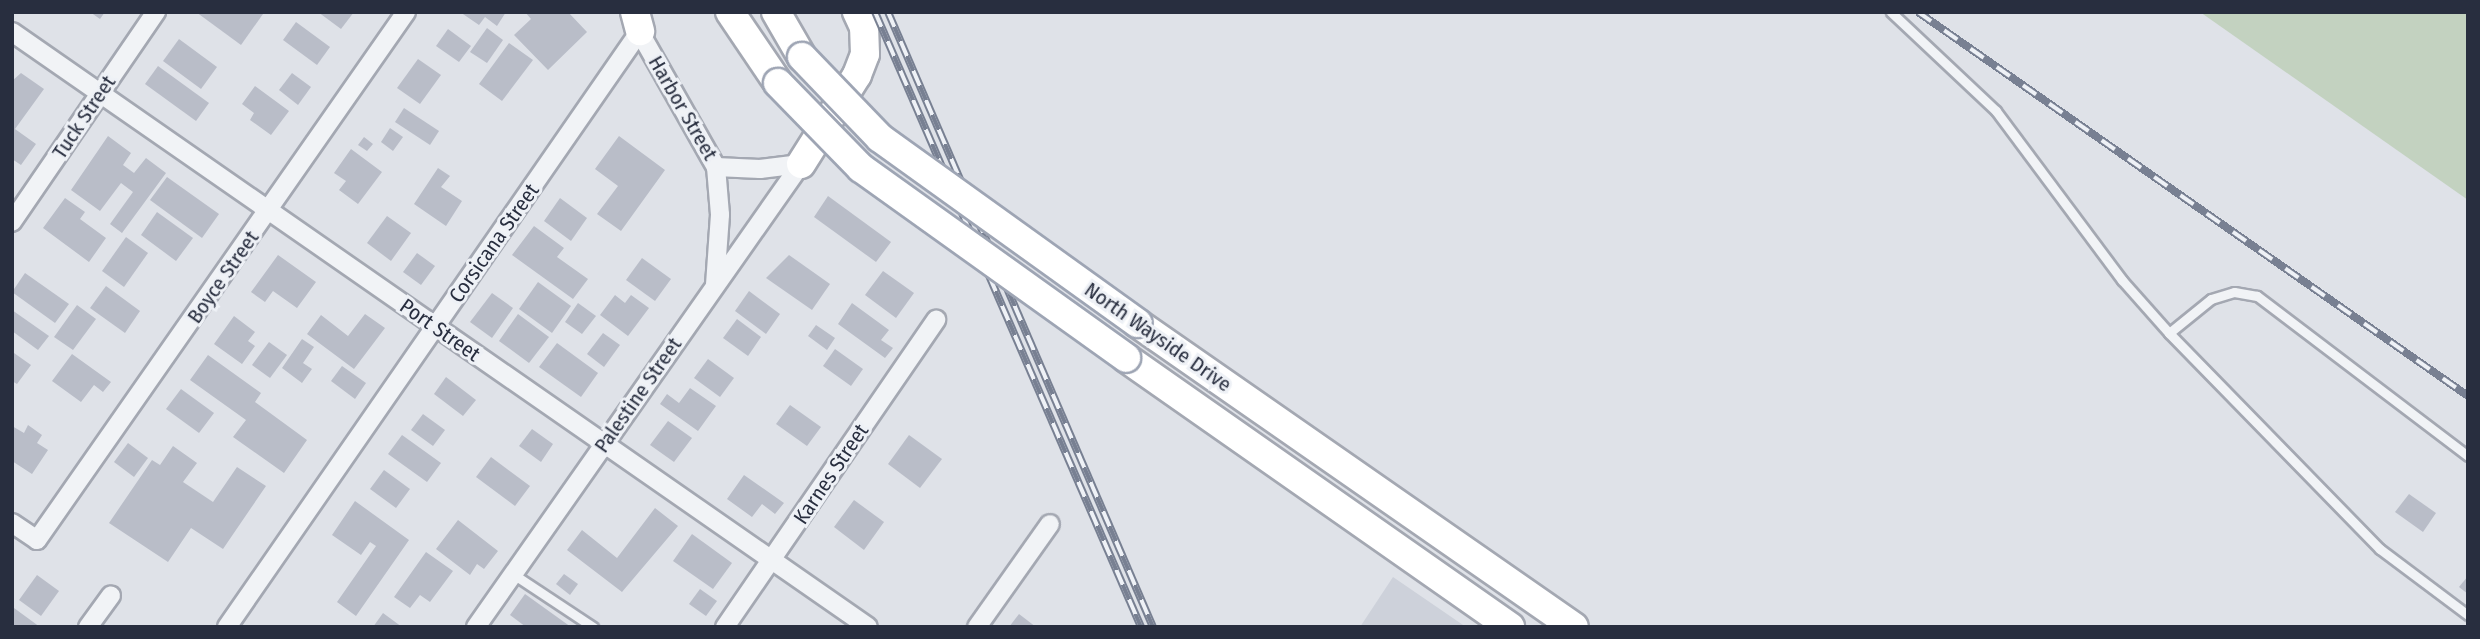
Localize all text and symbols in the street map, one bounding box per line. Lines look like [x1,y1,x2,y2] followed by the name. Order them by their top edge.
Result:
[643,51,723,165] street label: Harbor Street
[47,70,121,164] street label: Tuck Street
[444,179,544,307] street label: Corsicana Street
[182,226,264,328] street label: Boyce Street
[1080,277,1236,397] street label: North Wayside Drive
[395,293,485,367] street label: Port Street
[589,333,687,457] street label: Palestine Street
[788,419,874,529] street label: Karnes Street

